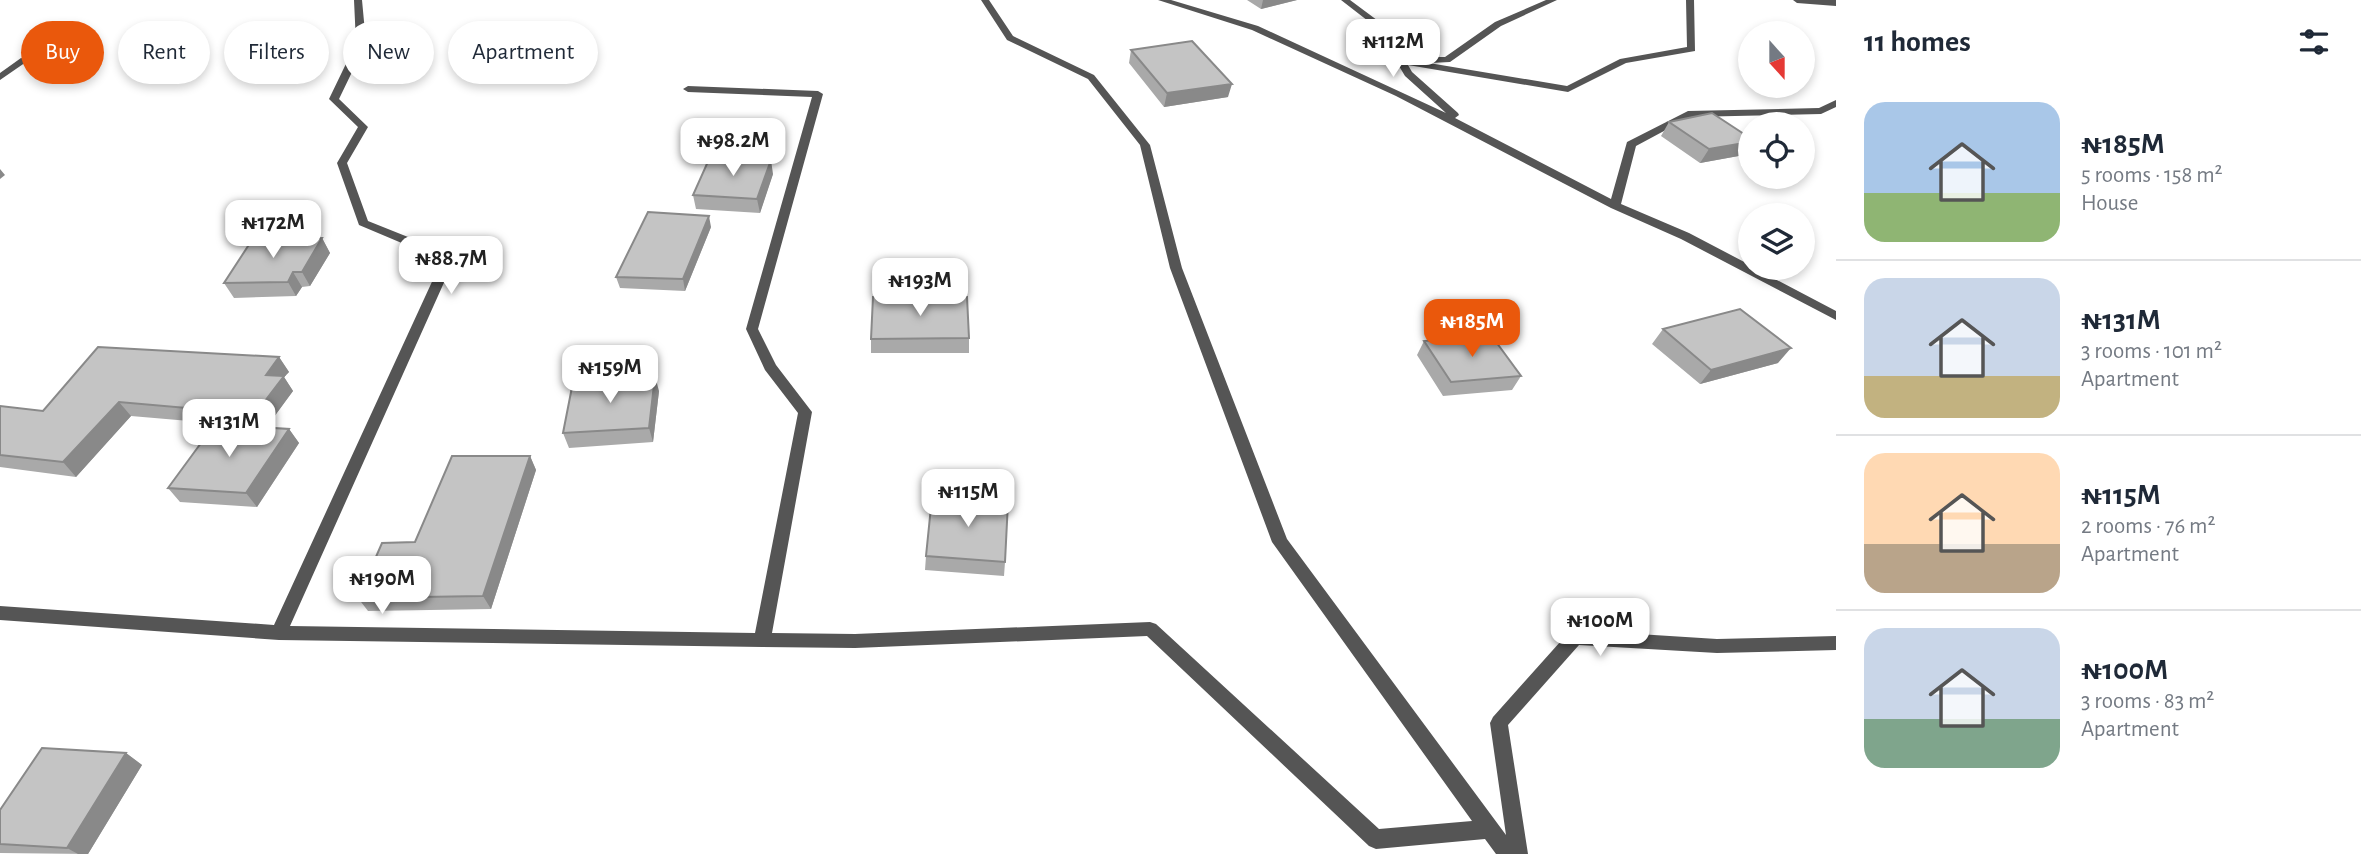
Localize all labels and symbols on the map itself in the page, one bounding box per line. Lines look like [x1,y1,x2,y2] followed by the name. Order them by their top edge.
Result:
[1344,20,1442,79] pin: ₦112M
[1738,21,1815,98] north arrow
[676,118,790,178] pin: ₦98.2M
[224,201,322,260] pin: ₦172M
[394,236,508,296] pin: ₦88.7M
[871,258,969,318] pin: ₦193M
[1423,300,1521,359] pin: ₦185M
[561,346,659,405] pin: ₦159M
[180,400,278,459] pin: ₦131M
[919,470,1017,529] pin: ₦115M
[333,556,431,616] pin: ₦190M
[1551,598,1649,658] pin: ₦100M

